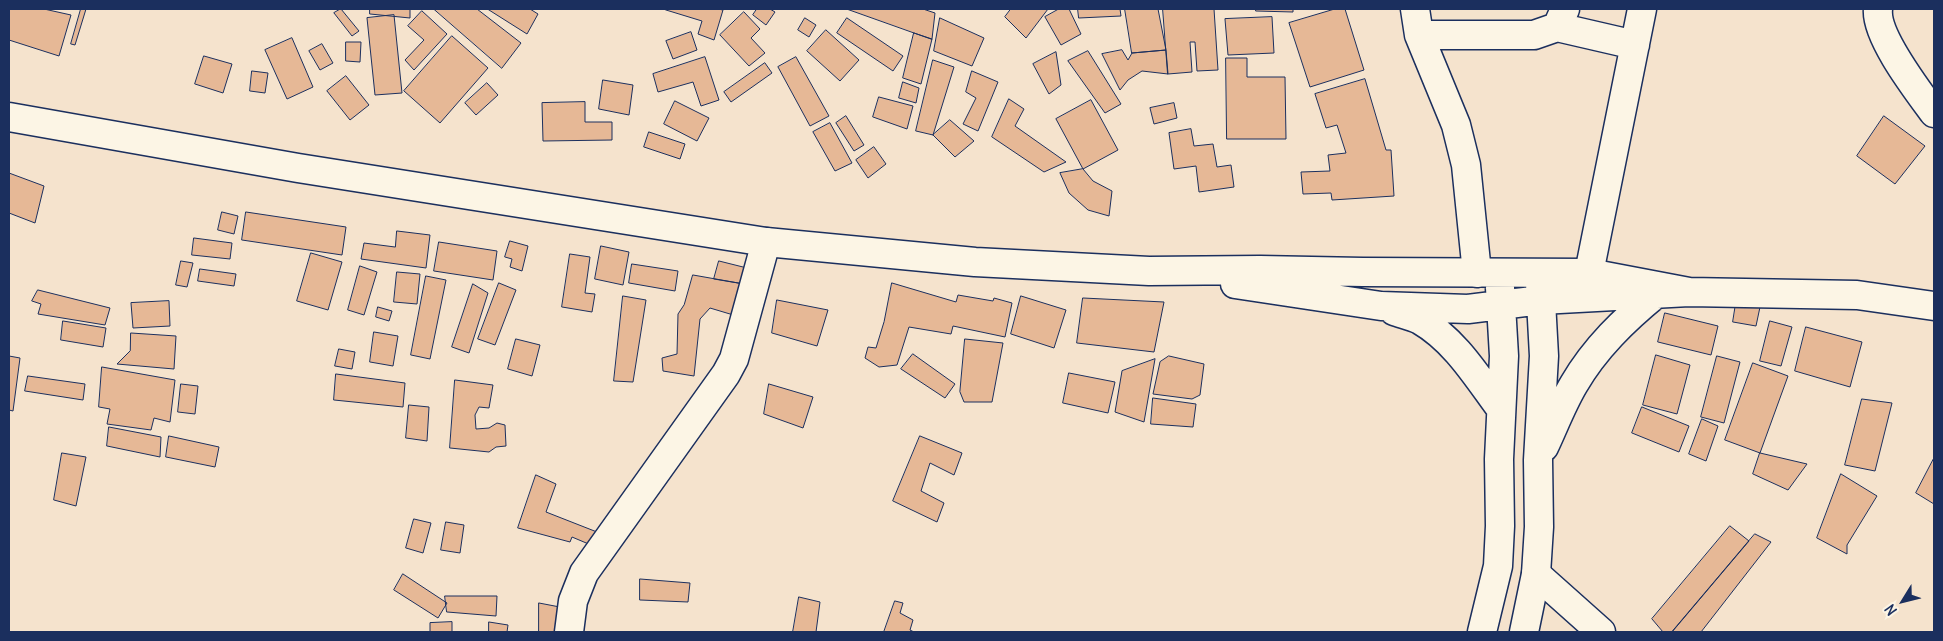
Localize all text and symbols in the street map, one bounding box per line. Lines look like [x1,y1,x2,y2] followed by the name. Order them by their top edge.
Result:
[1878,576,1928,626] north arrow
[1881,601,1901,619] text: N

